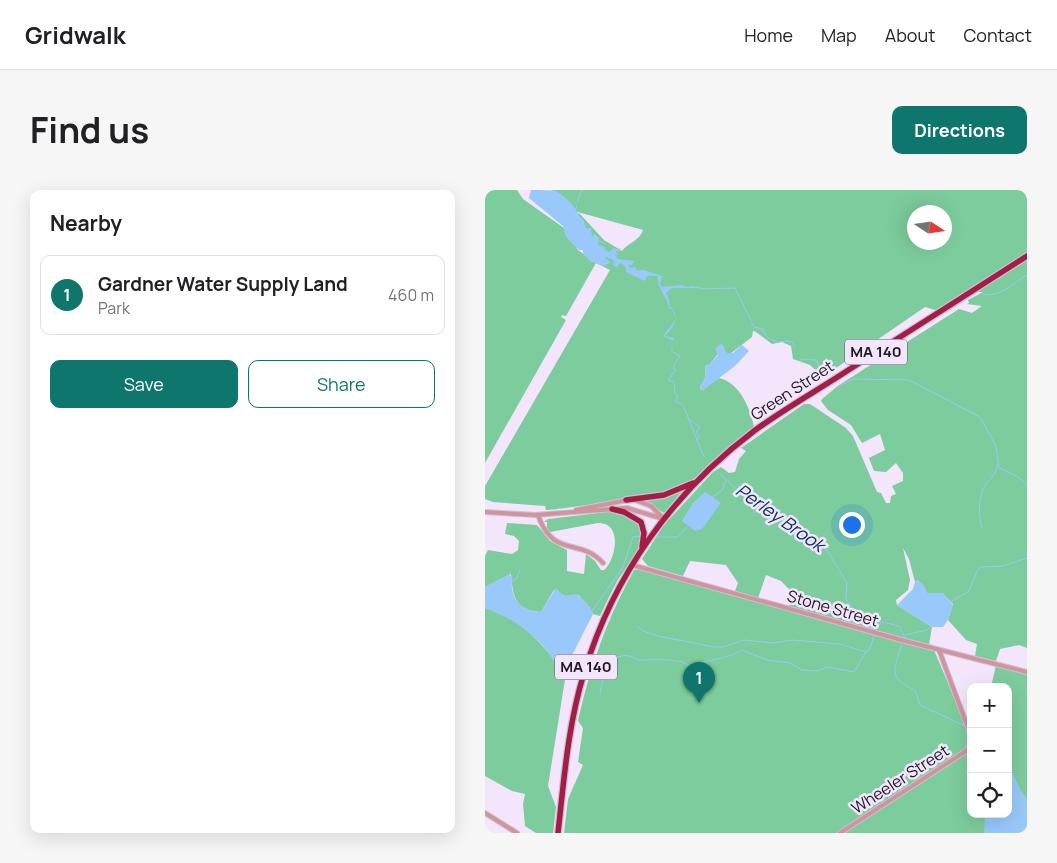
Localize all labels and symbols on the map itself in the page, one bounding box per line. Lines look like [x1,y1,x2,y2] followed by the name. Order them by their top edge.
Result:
[907,205,952,250] north arrow
[845,340,907,364] road number: MA 140
[746,355,838,425] street label: Green Street
[731,478,832,558] water label: Perley Brook
[839,512,865,538] your location
[785,584,881,632] street label: Stone Street
[555,654,617,680] road number: MA 140
[683,662,715,703] pin: 1
[847,739,953,819] street label: Wheeler Street

